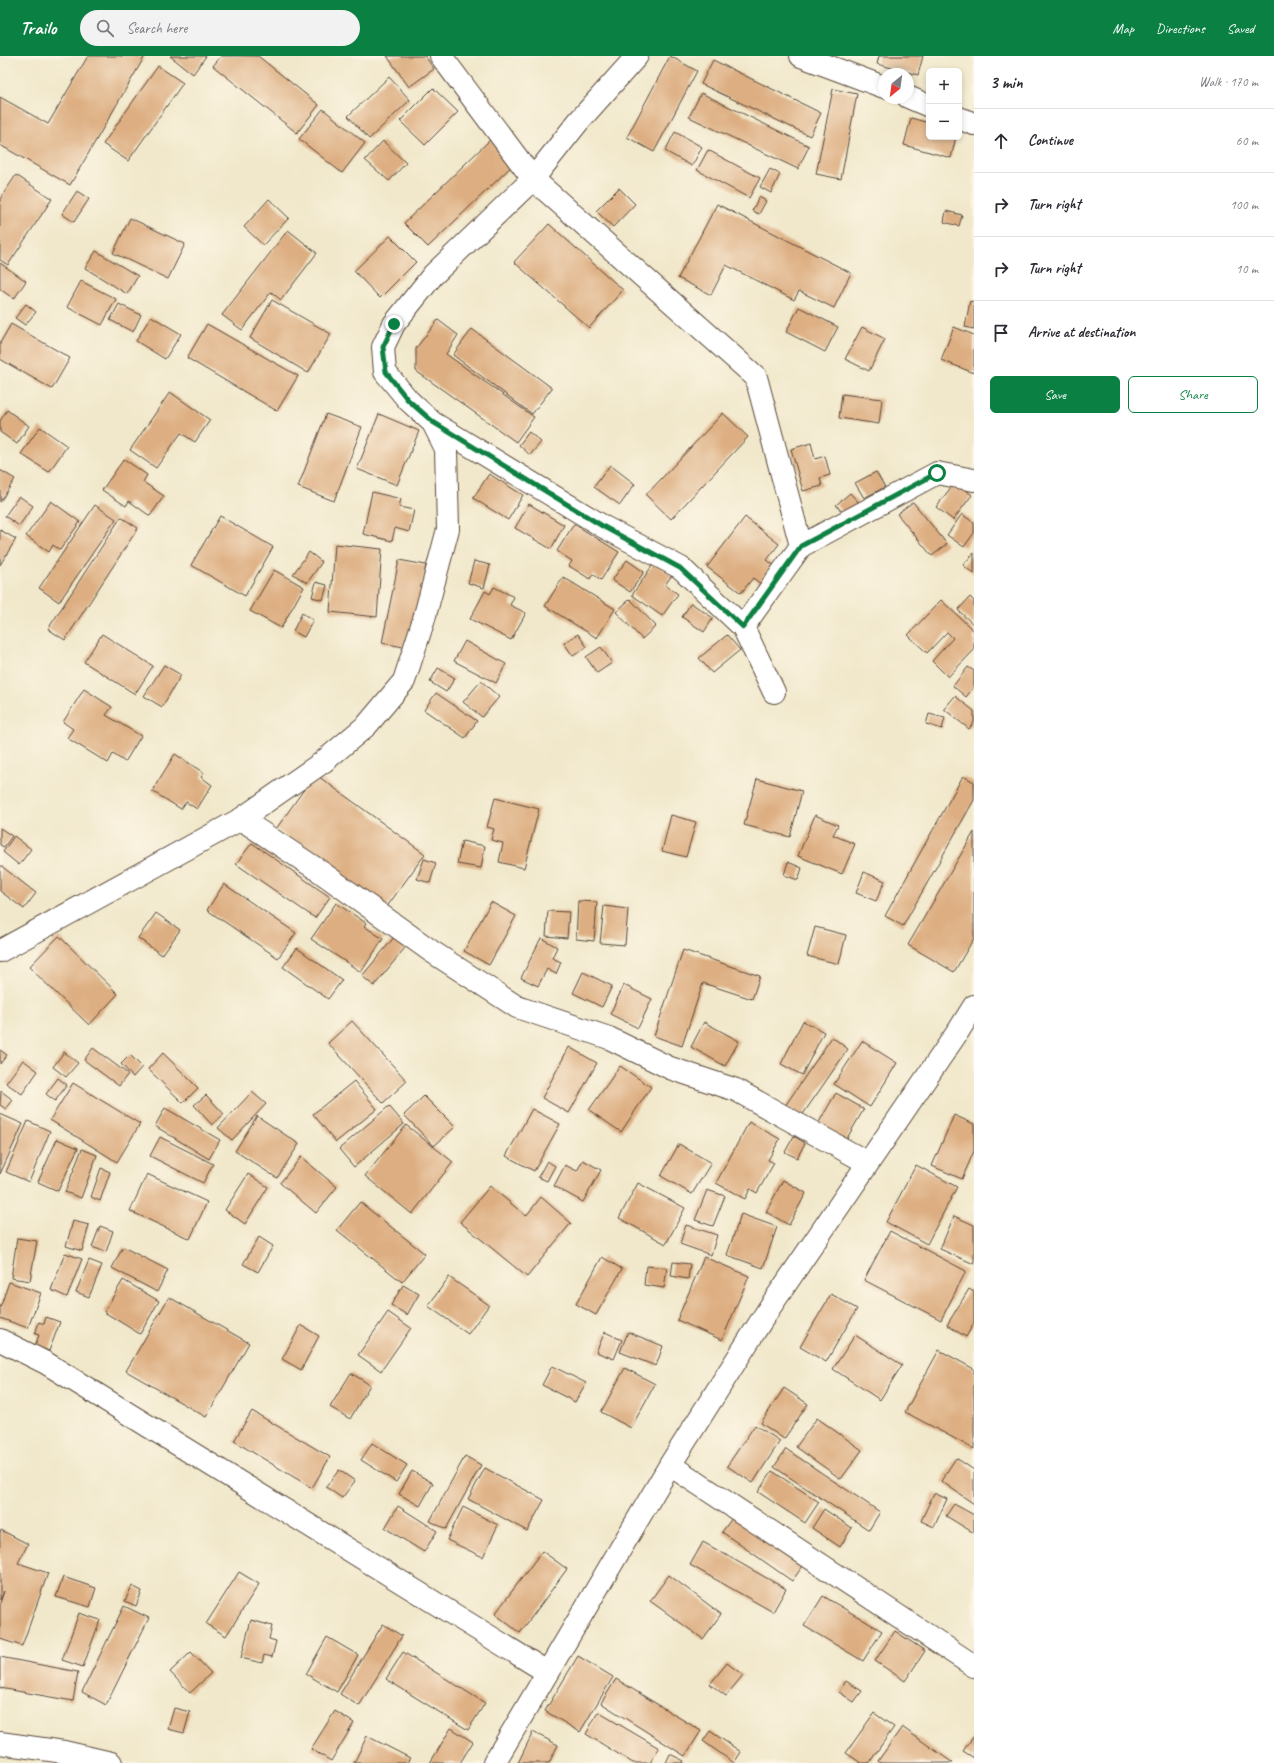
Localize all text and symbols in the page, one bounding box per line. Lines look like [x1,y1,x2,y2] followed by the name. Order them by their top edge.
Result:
[80,10,360,46] search box
[20,16,56,40] text: Trailo
[94,17,116,39] icon: search
[126,19,188,38] text: Search here
[1113,20,1134,37] text: Map
[1156,20,1205,37] text: Directions
[1227,20,1254,37] text: Saved
[878,68,914,104] north arrow
[926,68,962,140] map controls
[926,68,962,104] button: +
[990,72,1023,93] text: 3 min
[1199,74,1258,90] text: Walk · 170 m
[926,104,962,140] button: −
[990,130,1012,152] icon: ahead
[1028,131,1073,150] text: Continue
[1236,133,1258,149] text: 60 m
[990,194,1012,216] icon: right
[1028,195,1081,214] text: Turn right
[1230,197,1258,213] text: 100 m
[990,258,1012,280] icon: right
[1028,259,1081,278] text: Turn right
[1236,261,1258,277] text: 10 m
[385,315,403,333] route end
[990,322,1012,344] icon: arrive
[1028,323,1135,342] text: Arrive at destination
[990,376,1120,413] button: Save
[1128,376,1258,413] button: Share
[928,464,946,482] route start

